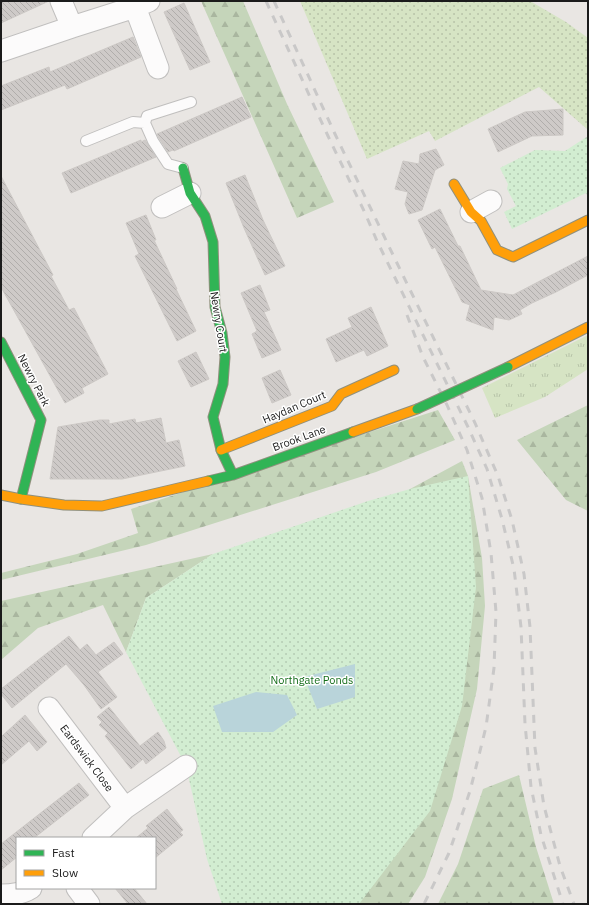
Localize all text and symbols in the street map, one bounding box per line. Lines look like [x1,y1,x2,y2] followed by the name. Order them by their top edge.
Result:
[207,290,231,354] street label: Newry Court
[15,352,53,409] street label: Newry Park
[260,387,328,427] street label: Haydan Court
[271,422,327,454] street label: Brook Lane
[271,673,353,687] park label: Northgate Ponds
[57,722,117,794] street label: Eardswick Close
[16,837,156,889] legend
[52,845,75,860] text: Fast
[52,865,78,880] text: Slow

